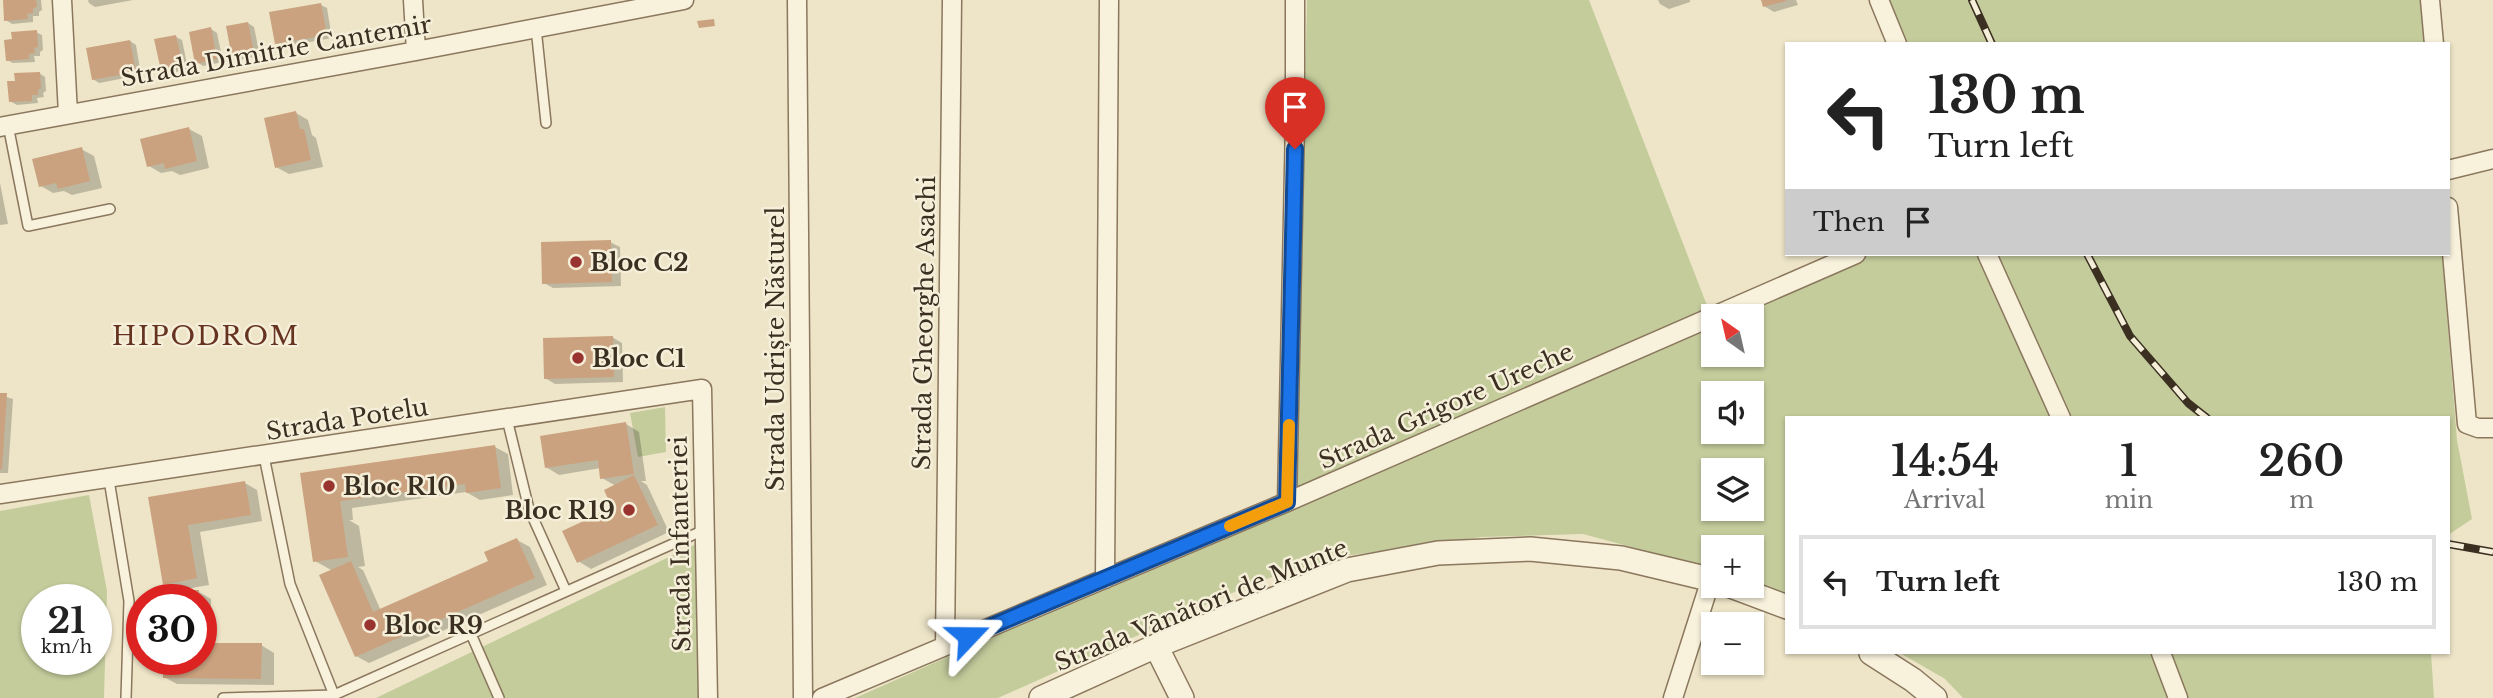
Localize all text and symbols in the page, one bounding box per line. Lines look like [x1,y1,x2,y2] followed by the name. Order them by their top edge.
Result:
[118,9,434,93] street label: Strada Dimitrie Cantemir
[1928,65,2085,126] text: 130 m
[1813,70,1904,161] icon: left
[1265,77,1325,149] pin
[1276,88,1314,126] icon: arrive
[1928,126,2074,166] text: Turn left
[907,176,941,470] street label: Strada Gheorghe Asachi
[1899,203,1937,241] icon: arrive
[1813,206,1885,238] text: Then
[761,207,790,491] street label: Strada Udriște Năsturel
[590,248,689,277] place label: Bloc C2
[568,254,584,270] marker: Bloc C2
[1701,304,1764,368] north arrow
[1701,304,1764,675] map controls
[112,320,300,352] district label: HIPODROM
[1314,337,1578,475] street label: Strada Grigore Ureche
[592,344,686,373] place label: Bloc C1
[570,350,586,366] marker: Bloc C1
[1701,381,1764,444] button: sound
[264,392,430,446] street label: Strada Potelu
[1891,435,1999,487] text: 14:54
[2120,435,2138,487] text: 1
[2259,435,2344,487] text: 260
[664,436,696,652] street label: Strada Infanteriei
[1701,458,1764,521] button: layers
[343,472,455,501] place label: Bloc R10
[321,478,337,494] marker: Bloc R10
[1904,486,1986,514] text: Arrival
[2105,486,2153,514] text: min
[2289,486,2314,514] text: m
[505,496,615,525] place label: Bloc R19
[621,502,637,518] marker: Bloc R19
[1050,533,1352,677] street label: Strada Vânători de Munte
[1701,535,1764,598] button: +
[1817,563,1855,601] icon: left
[1876,566,2000,598] text: Turn left
[2336,566,2418,598] text: 130 m
[126,584,217,675] speed limit sign: 30
[47,599,86,642] text: 21
[931,599,1005,673] position arrow
[384,611,483,640] place label: Bloc R9
[1701,612,1764,675] button: −
[362,617,378,633] marker: Bloc R9
[41,636,92,658] text: km/h

